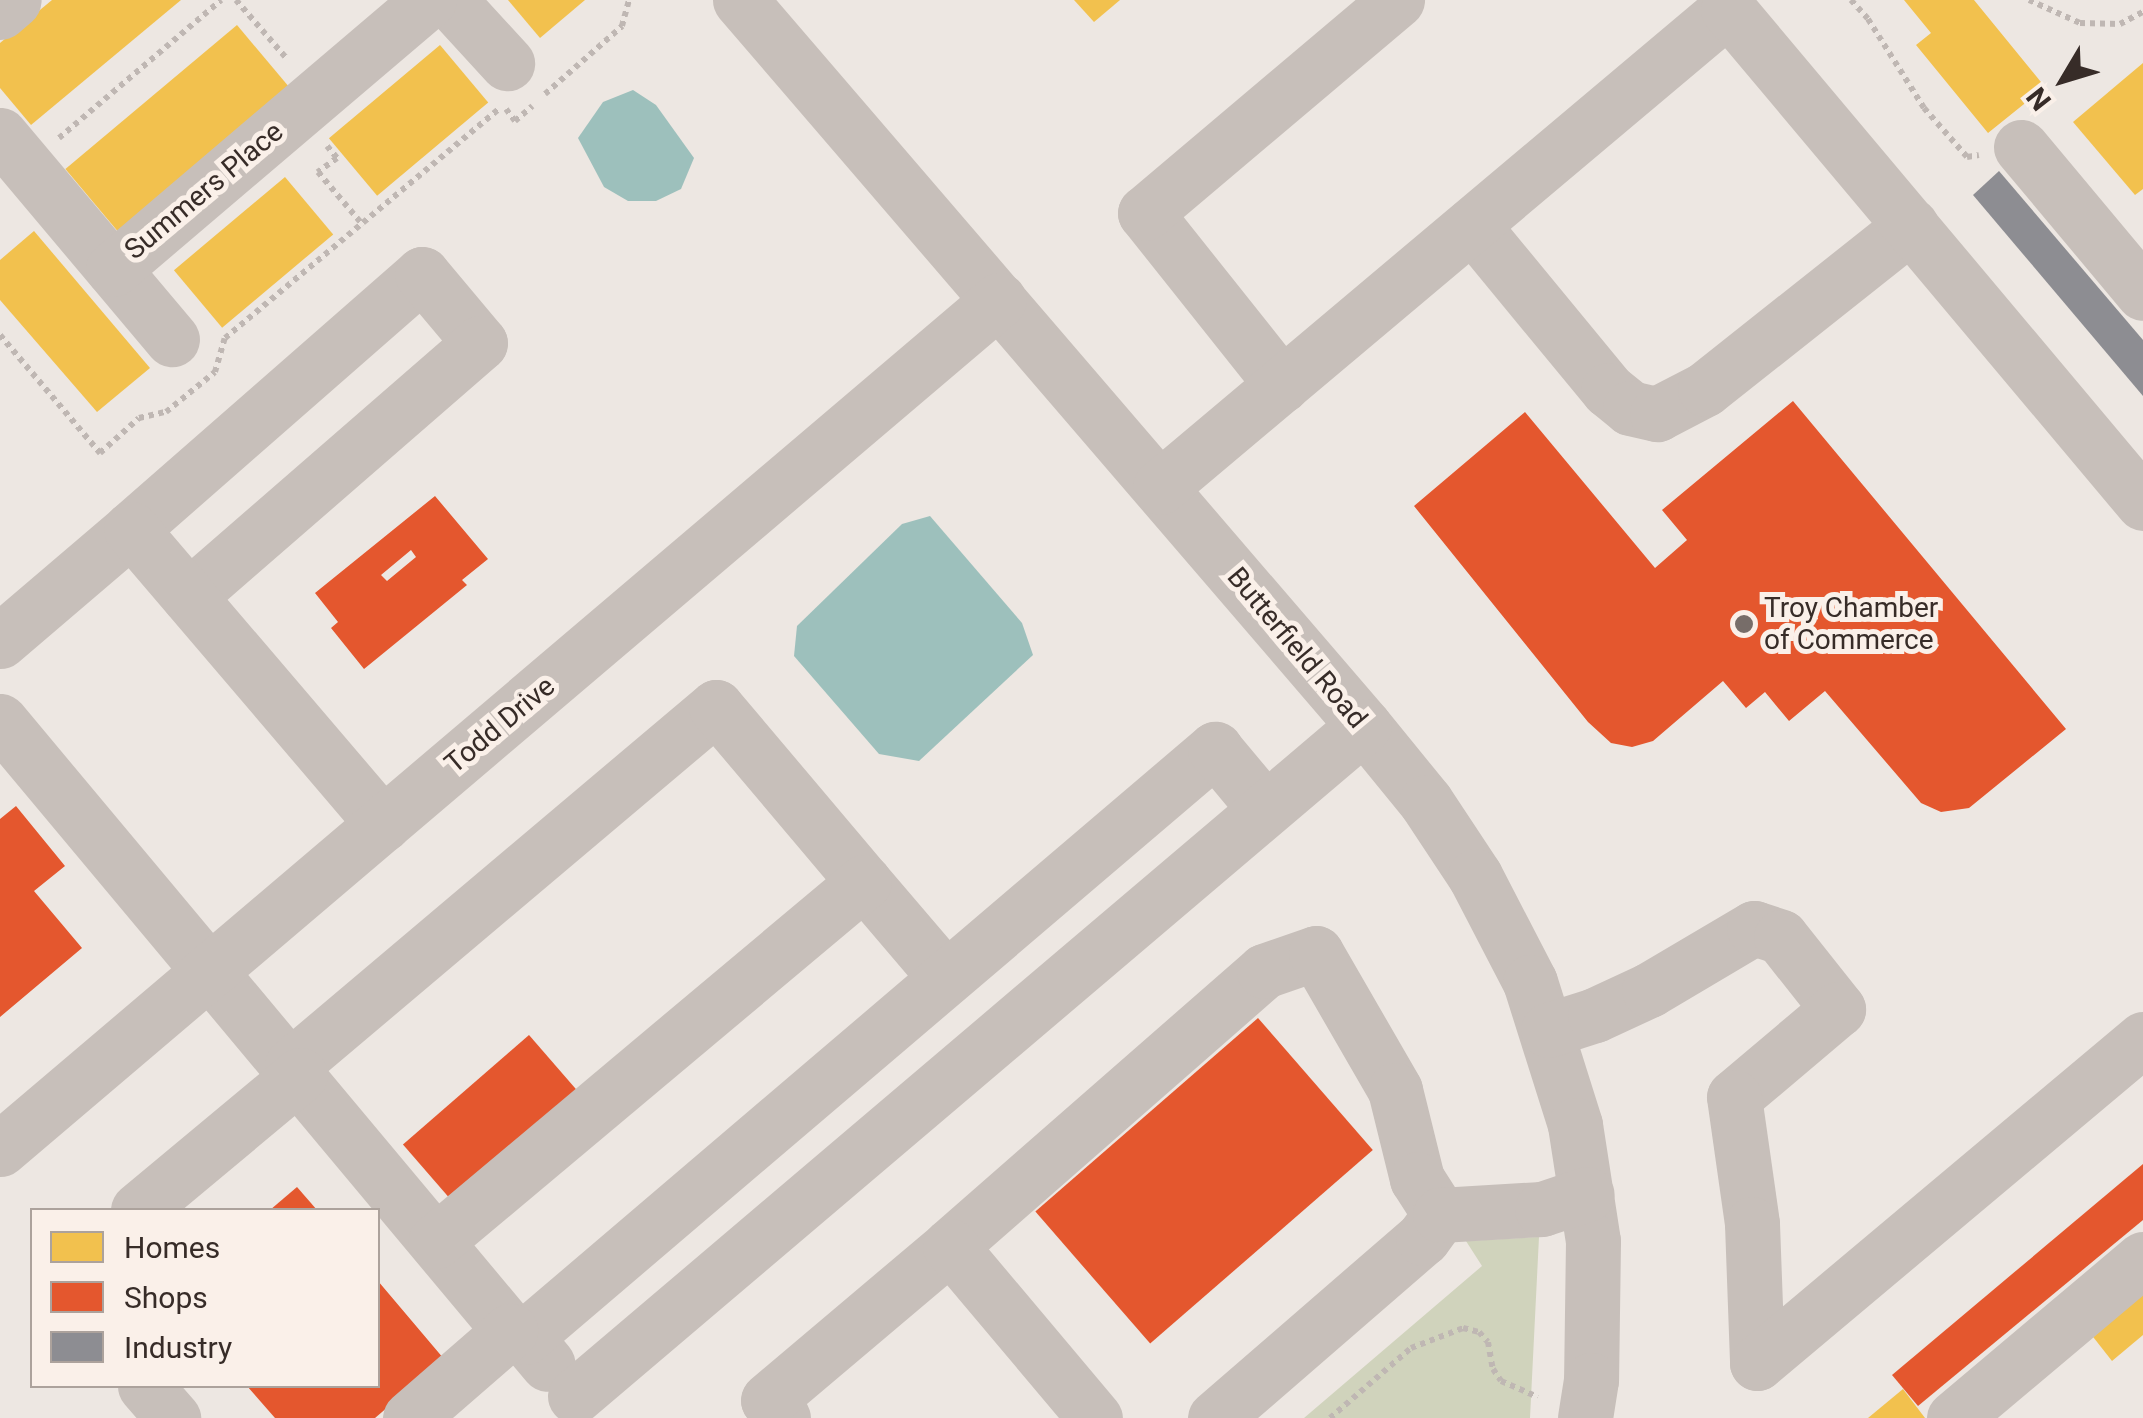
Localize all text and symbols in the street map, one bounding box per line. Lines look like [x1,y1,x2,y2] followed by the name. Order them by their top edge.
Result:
[2013,30,2113,130] north arrow
[2020,81,2058,117] text: N
[118,115,290,267] street label: Summers Place
[1220,561,1374,735] street label: Butterfield Road
[1764,591,1938,657] place label: Troy Chamber of Commerce
[1733,613,1755,635] marker: Troy Chamber of Commerce
[438,669,562,781] street label: Todd Drive
[30,1208,380,1388] legend
[124,1230,220,1265] text: Homes
[124,1280,208,1315] text: Shops
[124,1330,232,1365] text: Industry

